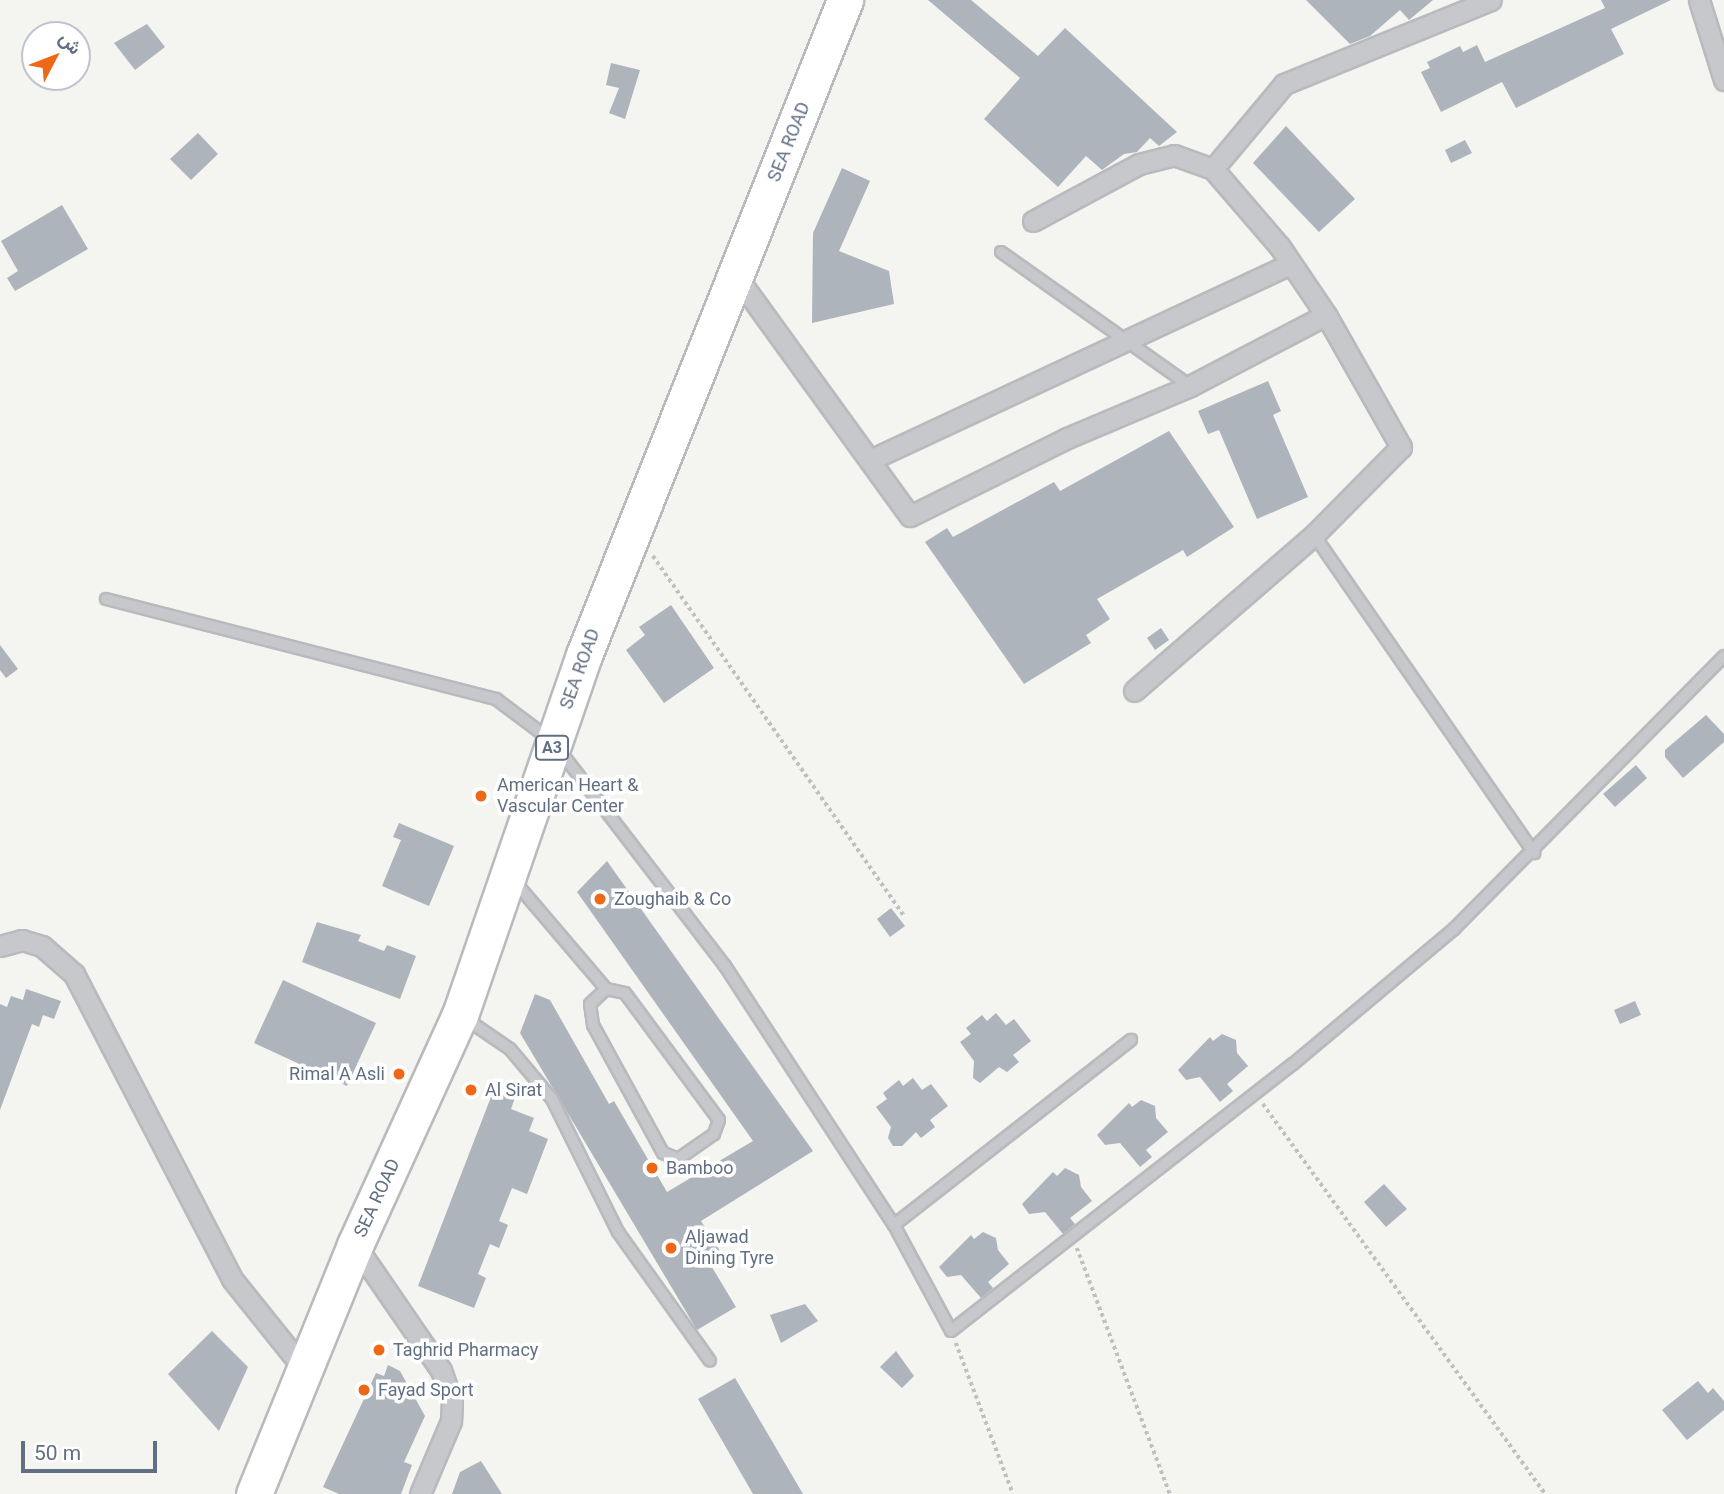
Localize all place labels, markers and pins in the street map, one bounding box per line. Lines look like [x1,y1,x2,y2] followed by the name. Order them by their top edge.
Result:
[497,775,638,818] place label: American Heart & Vascular Center
[471,786,491,806] marker: American Heart & Vascular Center
[614,888,731,910] place label: Zoughaib & Co
[592,891,608,907] marker: Zoughaib & Co
[289,1063,385,1085] place label: Rimal A Asli
[391,1066,407,1082] marker: Rimal A Asli
[485,1079,542,1101] place label: Al Sirat
[463,1082,479,1098] marker: Al Sirat
[666,1157,733,1179] place label: Bamboo
[644,1160,660,1176] marker: Bamboo
[685,1227,774,1270] place label: Aljawad Dining Tyre
[663,1240,679,1256] marker: Aljawad Dining Tyre
[393,1339,538,1361] place label: Taghrid Pharmacy
[371,1342,387,1358] marker: Taghrid Pharmacy
[378,1379,474,1401] place label: Fayad Sport
[356,1382,372,1398] marker: Fayad Sport

